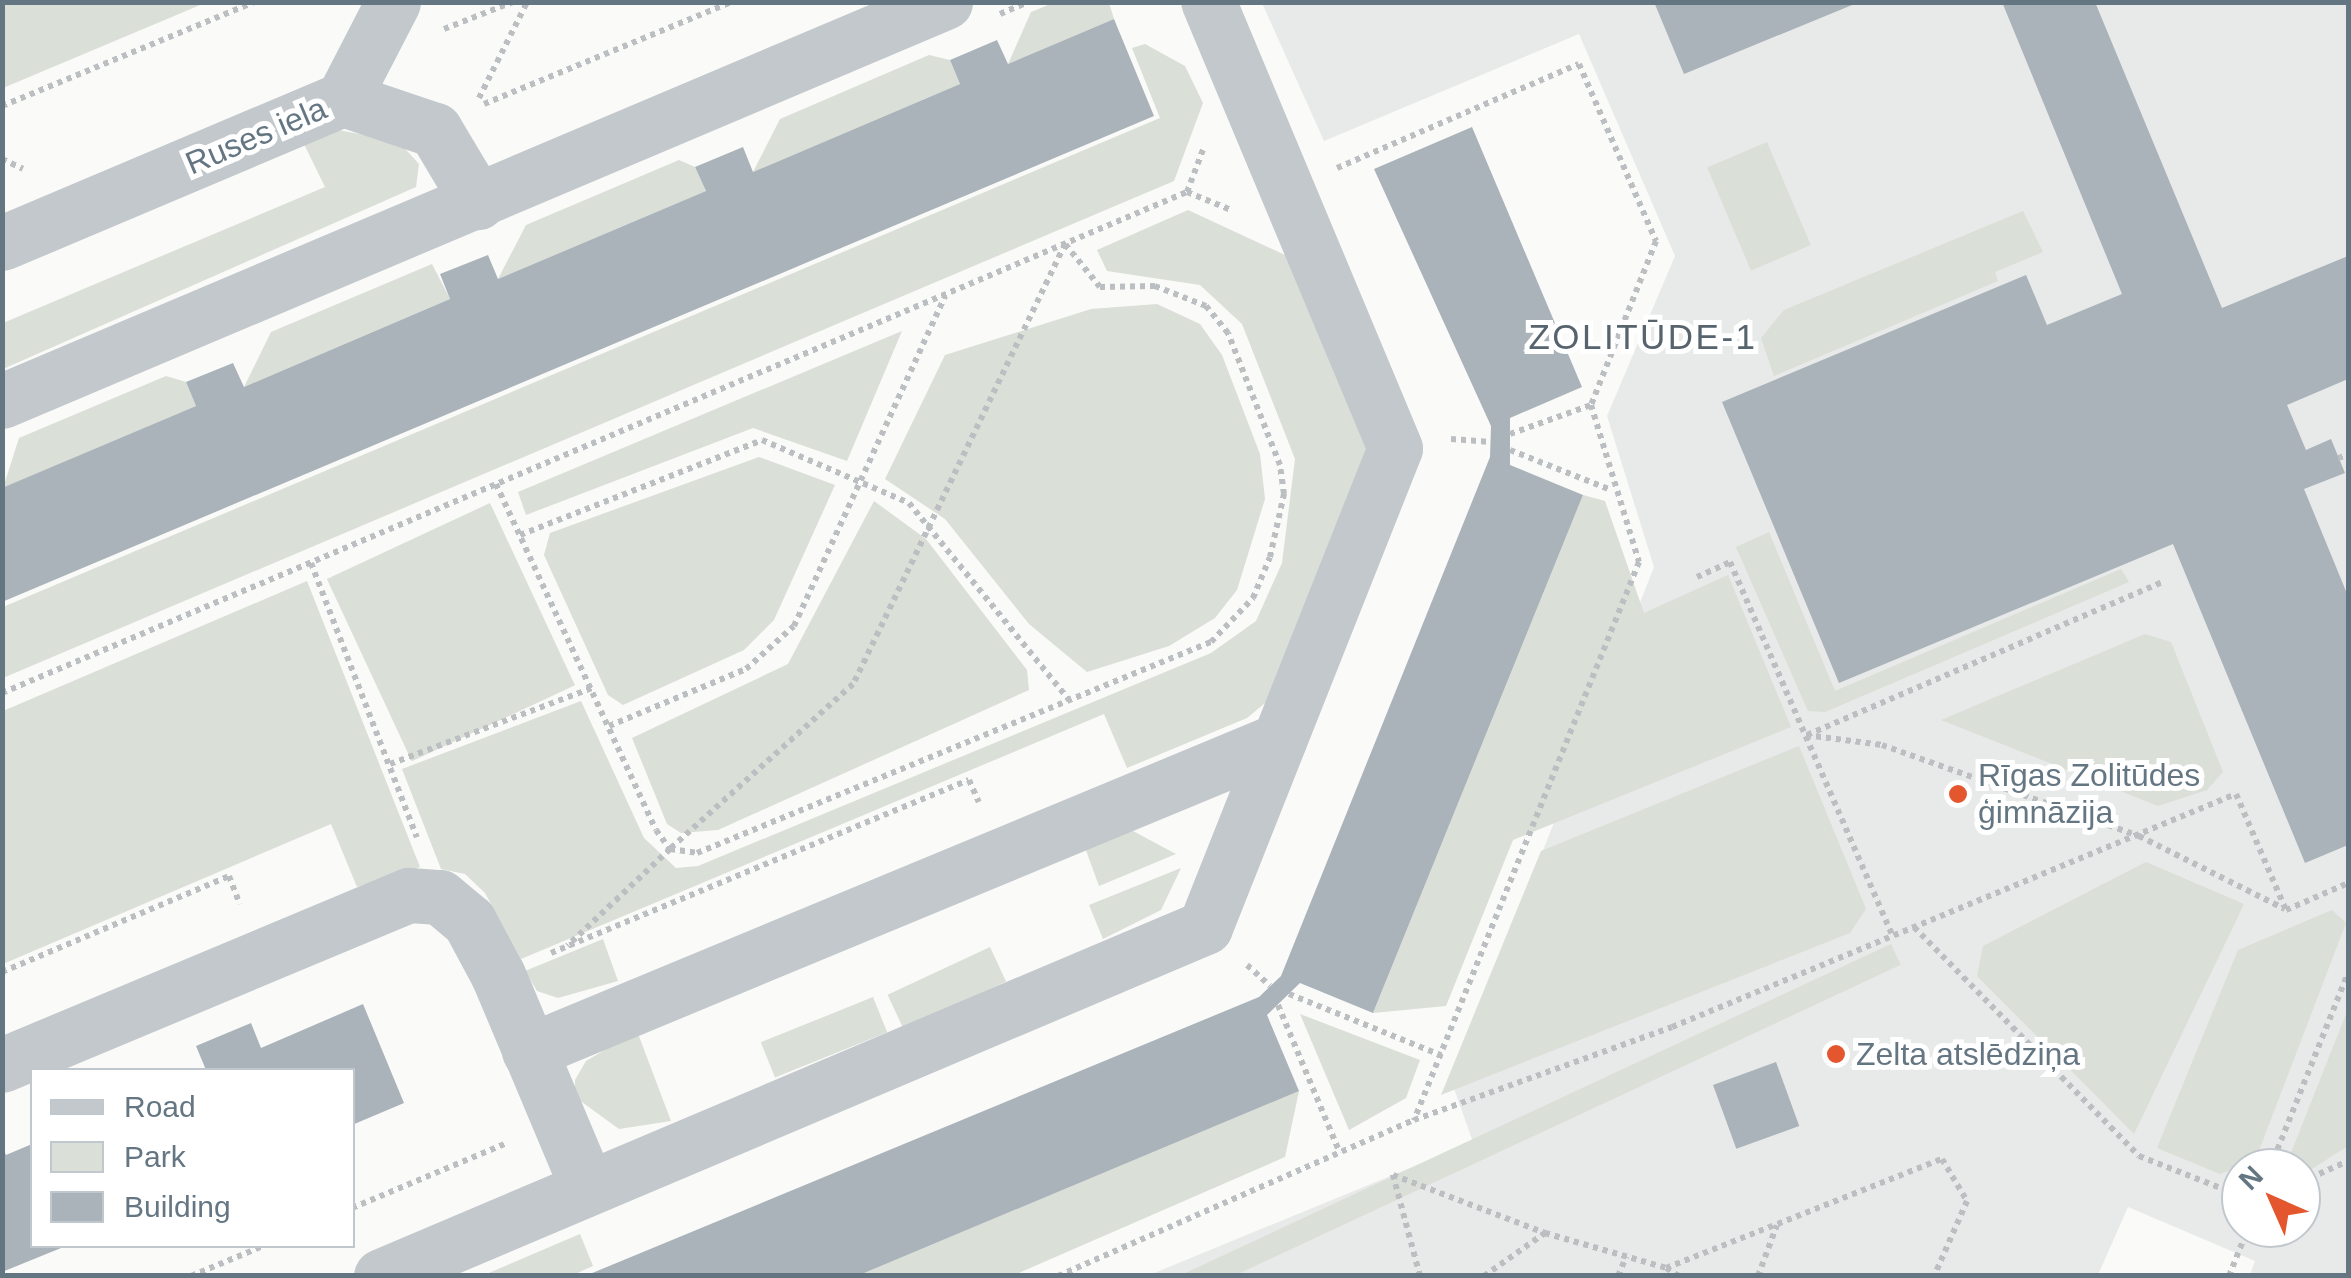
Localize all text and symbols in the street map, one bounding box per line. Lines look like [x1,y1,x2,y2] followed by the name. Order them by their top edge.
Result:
[180,89,332,183] street label: Ruses iela
[1528,316,1758,358] district label: ZOLITŪDE-1
[1978,757,2200,832] place label: Rīgas Zolitūdes ģimnāzija
[1947,783,1969,805] marker: Rīgas Zolitūdes ģimnāzija
[1856,1035,2080,1073] place label: Zelta atslēdziņa
[1825,1043,1847,1065] marker: Zelta atslēdziņa
[30,1068,355,1248] legend
[124,1090,196,1123] text: Road
[124,1140,186,1173] text: Park
[2221,1148,2321,1248] north arrow
[2233,1160,2269,1196] text: N
[124,1190,231,1223] text: Building

